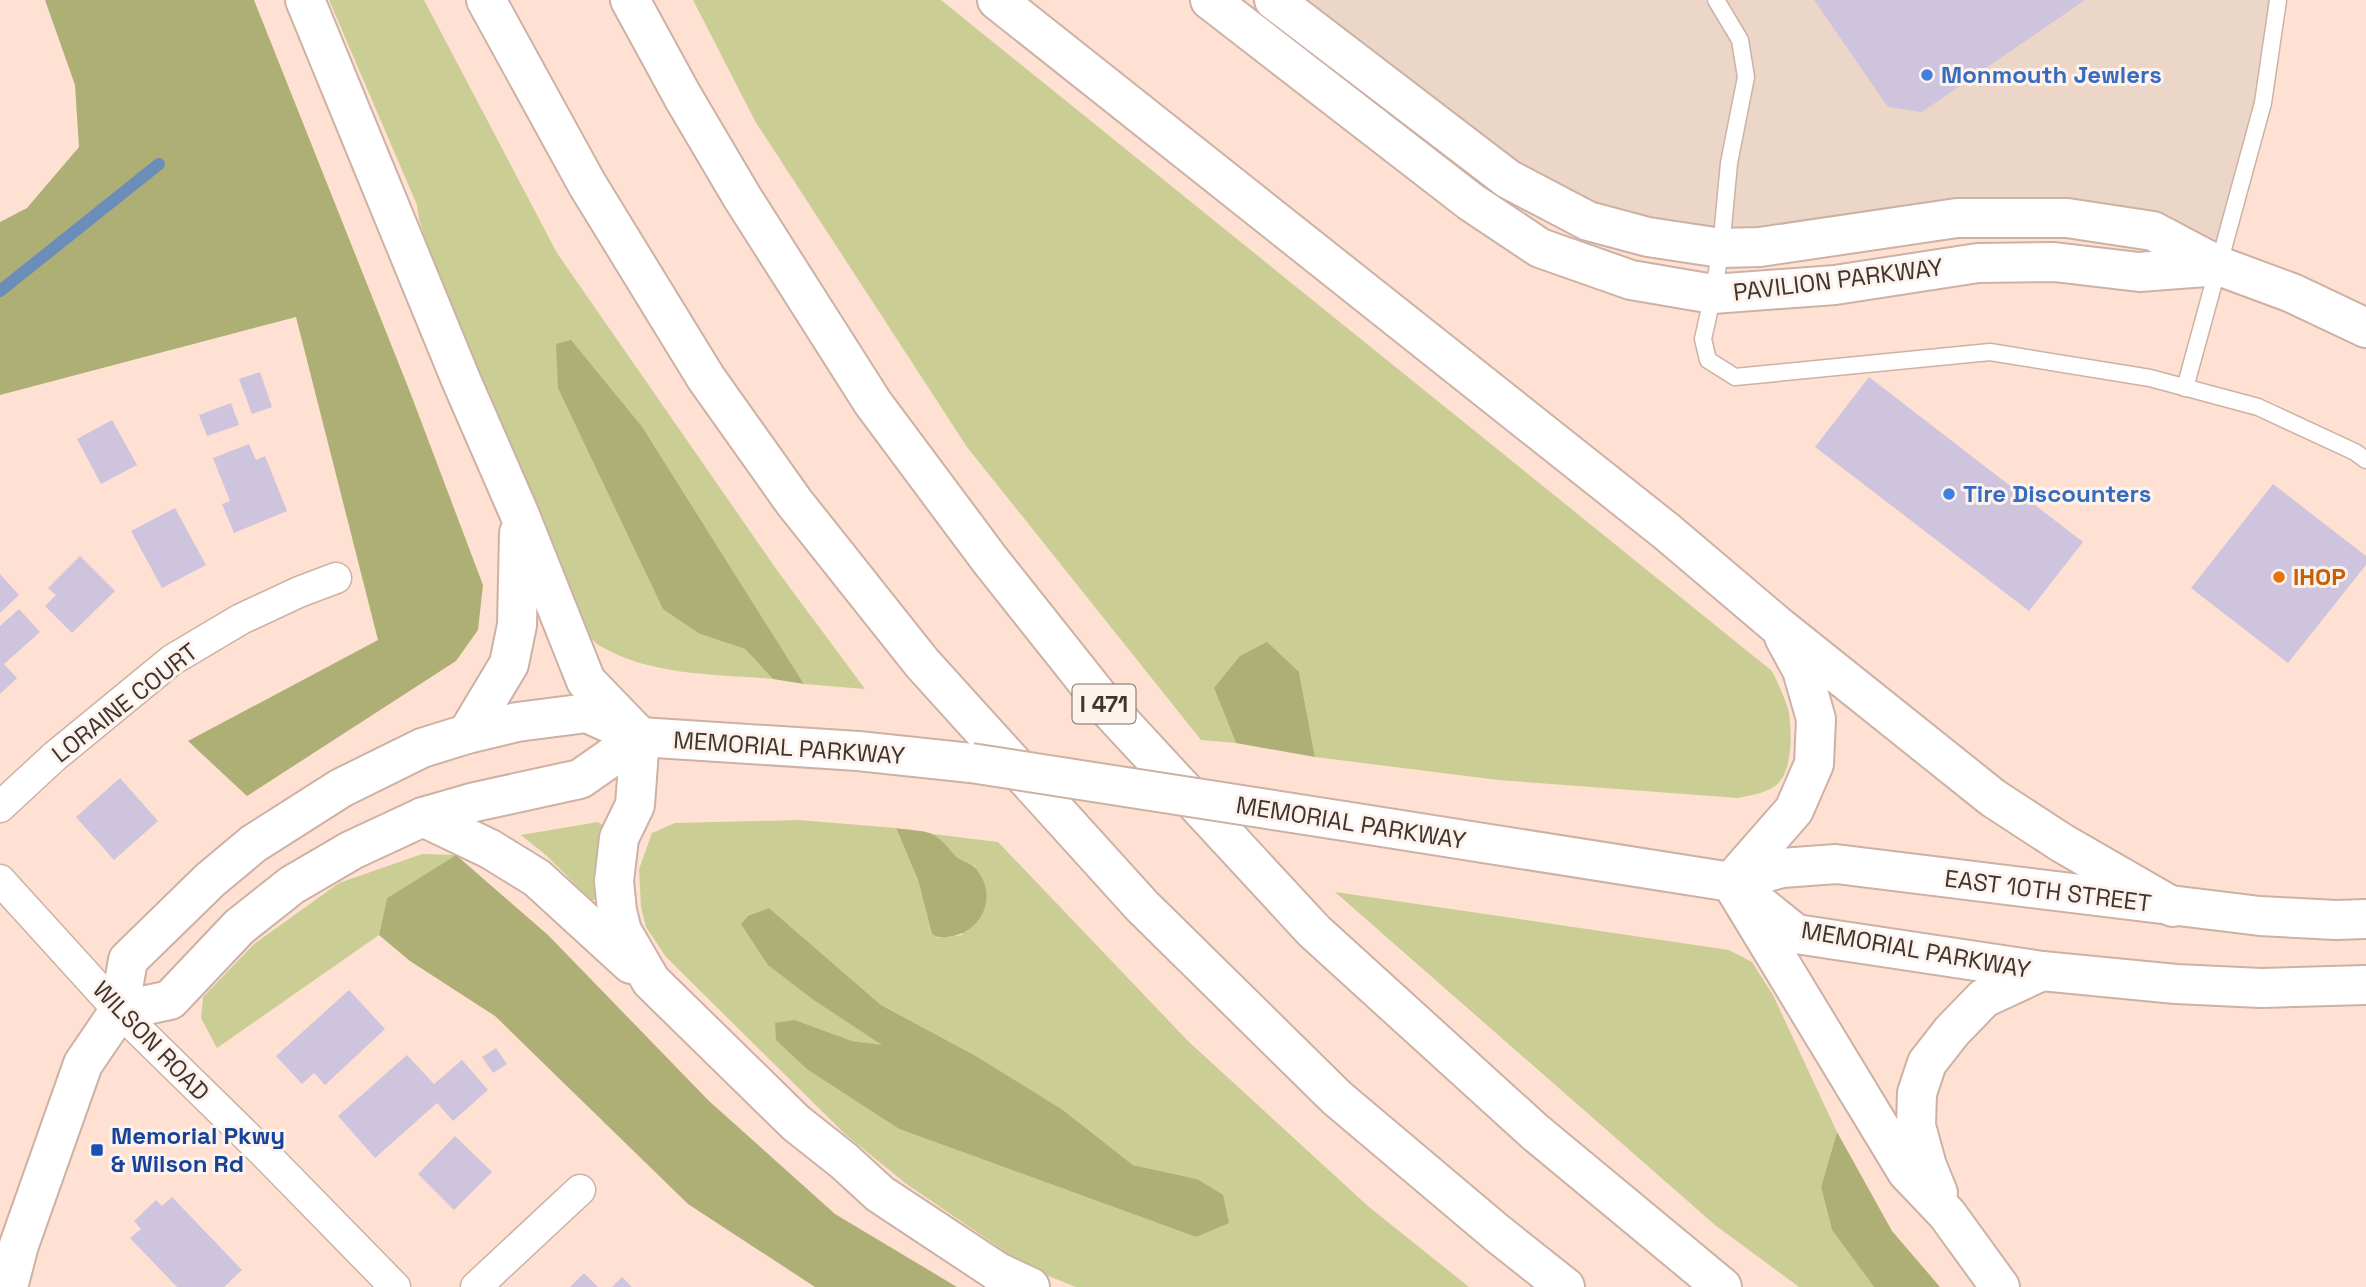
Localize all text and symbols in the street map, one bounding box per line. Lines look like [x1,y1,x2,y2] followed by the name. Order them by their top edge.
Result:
[1941,59,2162,90] place label: Monmouth Jewlers
[1919,67,1935,83] marker: Monmouth Jewlers
[1731,251,1945,308] street label: PAVILION PARKWAY
[1963,478,2151,509] place label: Tire Discounters
[1941,486,1957,502] marker: Tire Discounters
[2293,561,2346,592] place label: IHOP
[2271,569,2287,585] marker: IHOP
[45,636,204,769] street label: LORAINE COURT
[1072,684,1136,724] road number: I 471
[672,724,906,771] street label: MEMORIAL PARKWAY
[1234,789,1468,856] street label: MEMORIAL PARKWAY
[1943,862,2153,919] street label: EAST 10TH STREET
[1799,914,2033,985] street label: MEMORIAL PARKWAY
[86,974,216,1107] street label: WILSON ROAD
[111,1120,285,1179] place label: Memorial Pkwy & Wilson Rd
[89,1142,105,1158] marker: Memorial Pkwy & Wilson Rd

